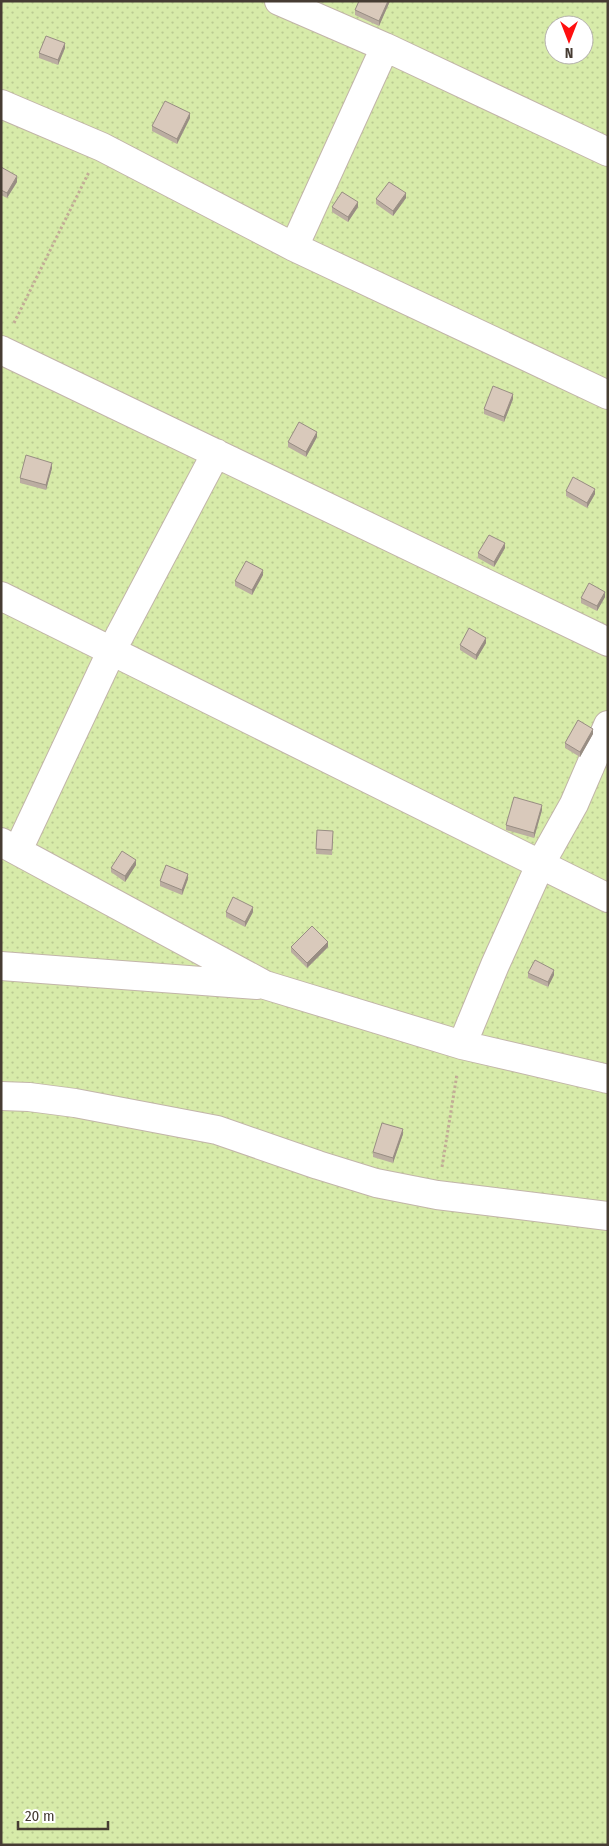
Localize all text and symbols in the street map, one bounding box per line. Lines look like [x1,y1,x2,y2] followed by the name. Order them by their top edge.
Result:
[544,15,594,65] north arrow
[565,44,573,61] text: N
[18,1798,108,1830] scale bar
[25,1807,55,1825] text: 20 m

